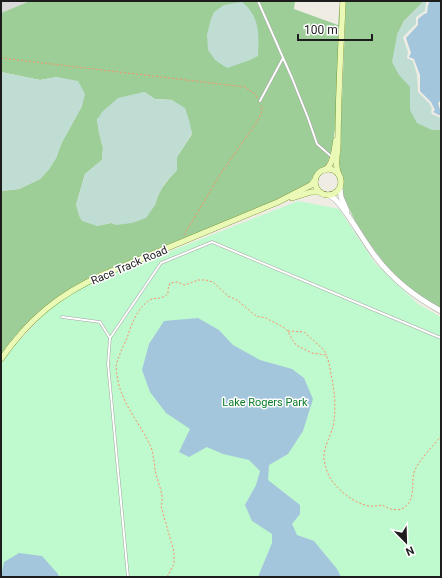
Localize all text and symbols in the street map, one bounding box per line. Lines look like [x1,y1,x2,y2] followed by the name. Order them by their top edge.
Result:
[298,16,372,42] scale bar
[304,23,338,37] text: 100 m
[89,243,169,287] street label: Race Track Road
[222,396,308,409] park label: Lake Rogers Park
[386,522,426,562] north arrow
[403,543,416,558] text: N

